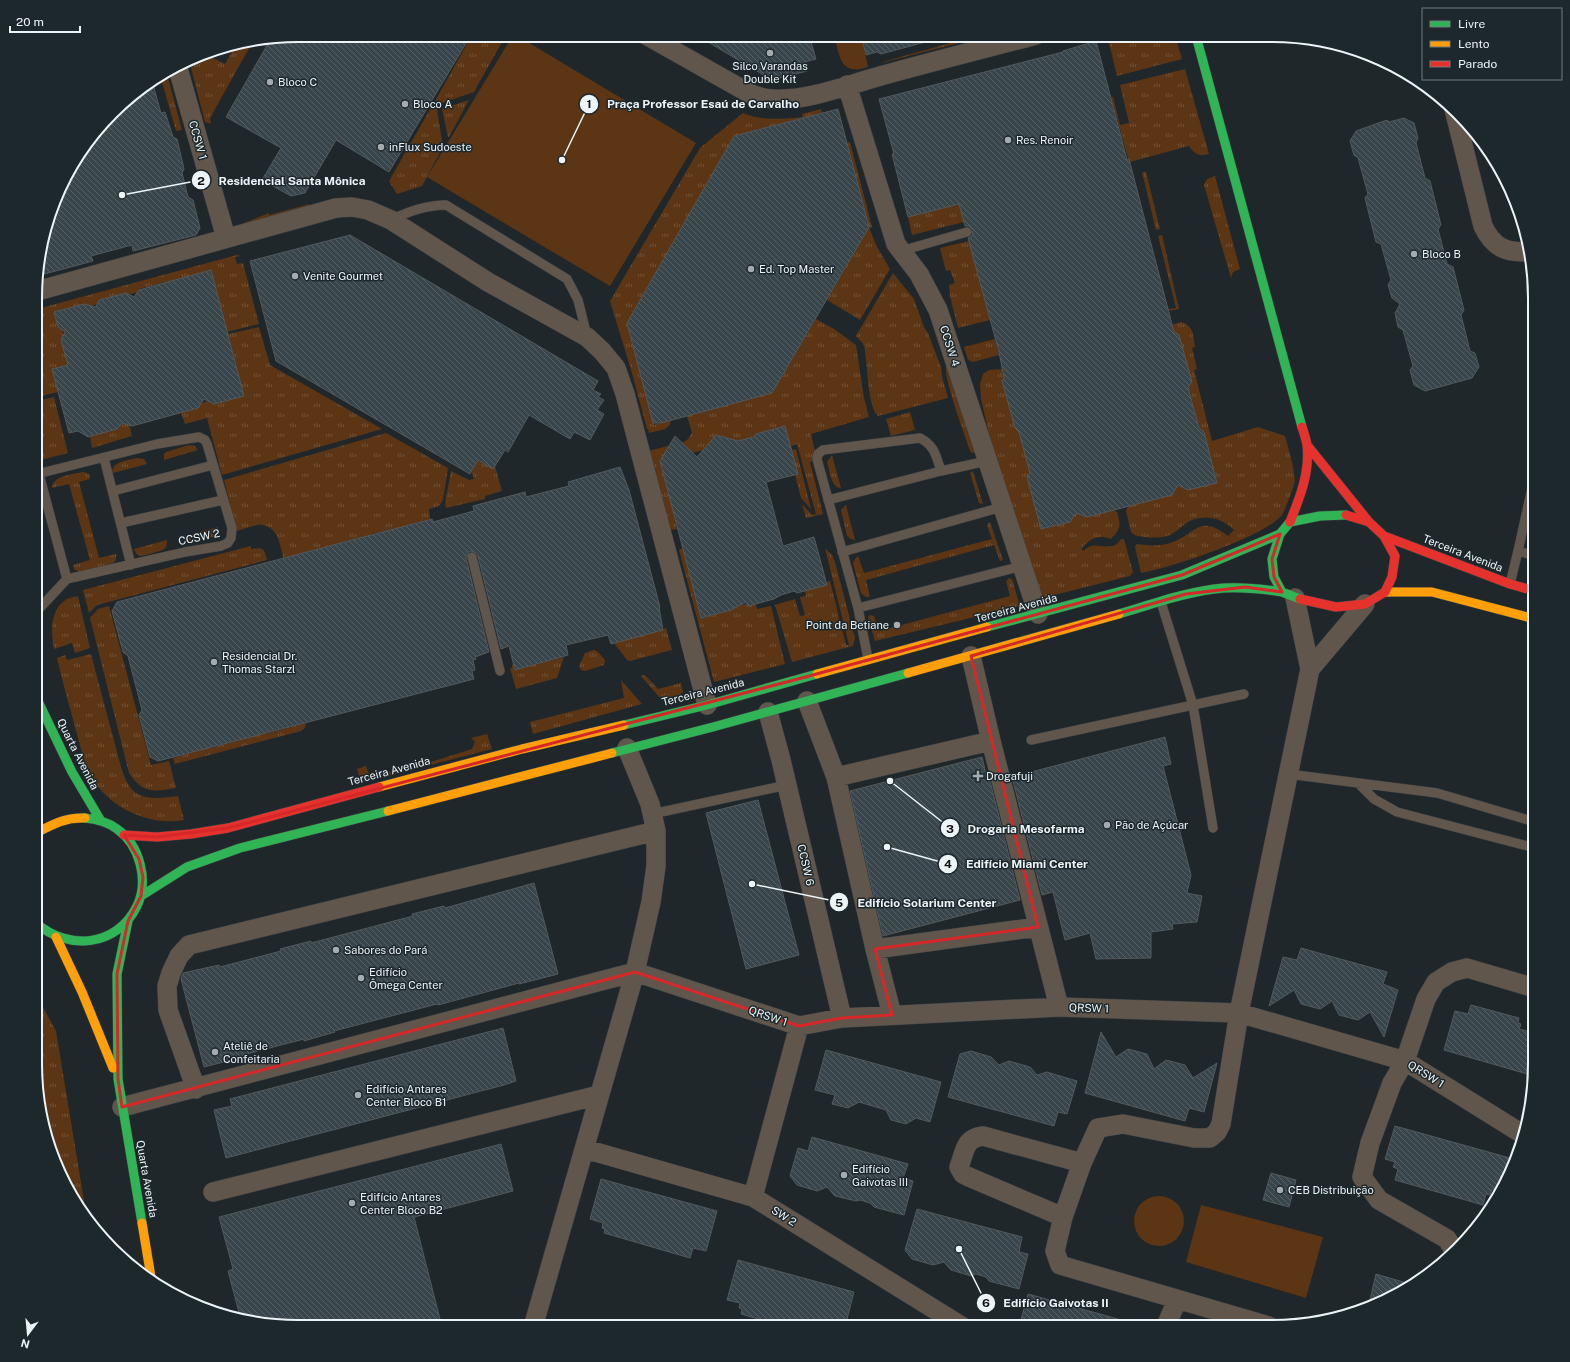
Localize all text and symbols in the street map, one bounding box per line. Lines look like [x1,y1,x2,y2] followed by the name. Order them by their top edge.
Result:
[10,8,80,34] scale bar
[1422,8,1562,80] legend
[16,15,44,29] text: 20 m
[1458,17,1486,31] text: Livre
[1458,37,1490,51] text: Lento
[765,48,775,58] marker: Silco Varandas Double Kit
[1458,57,1497,71] text: Parado
[732,60,808,85] place label: Silco Varandas Double Kit
[278,76,317,88] place label: Bloco C
[265,77,275,87] marker: Bloco C
[579,92,807,116] callout: Praça Professor Esaú de Carvalho
[586,97,592,111] text: 1
[607,97,799,111] text: Praça Professor Esaú de Carvalho
[413,98,452,110] place label: Bloco A
[400,99,410,109] marker: Bloco A
[187,119,209,161] street label: CCSW 1
[1016,134,1073,146] place label: Res. Renoir
[1003,135,1013,145] marker: Res. Renoir
[389,141,472,153] place label: inFlux Sudoeste
[376,142,386,152] marker: inFlux Sudoeste
[191,168,374,192] callout: Residencial Santa Mônica
[197,174,205,188] text: 2
[219,174,366,188] text: Residencial Santa Mônica
[1422,248,1461,260] place label: Bloco B
[1409,249,1419,259] marker: Bloco B
[759,263,834,275] place label: Ed. Top Master
[746,264,756,274] marker: Ed. Top Master
[303,270,383,282] place label: Venite Gourmet
[290,271,300,281] marker: Venite Gourmet
[938,324,962,368] street label: CCSW 4
[177,527,221,547] street label: CCSW 2
[1421,532,1505,574] street label: Terceira Avenida
[974,591,1058,625] street label: Terceira Avenida
[806,619,889,631] place label: Point da Betiane
[892,620,902,630] marker: Point da Betiane
[222,650,297,675] place label: Residencial Dr. Thomas Starzl
[209,657,219,667] marker: Residencial Dr. Thomas Starzl
[661,676,745,708] street label: Terceira Avenida
[55,716,101,792] street label: Quarta Avenida
[347,754,431,788] street label: Terceira Avenida
[986,770,1033,782] place label: Drogafuji
[973,771,983,781] marker: Drogafuji
[940,816,1093,840] callout: Drogaria Mesofarma
[1115,819,1188,832] place label: Pão de Açúcar
[1102,820,1112,830] marker: Pão de Açúcar
[946,822,954,836] text: 3
[967,822,1085,836] text: Drogaria Mesofarma
[795,843,817,887] street label: CCSW 6
[938,852,1096,876] callout: Edifício Miami Center
[944,857,952,871] text: 4
[966,857,1088,871] text: Edifício Miami Center
[829,890,1004,914] callout: Edifício Solarium Center
[835,896,843,910] text: 5
[857,896,997,910] text: Edifício Solarium Center
[344,944,427,956] place label: Sabores do Pará
[331,945,341,955] marker: Sabores do Pará
[369,966,443,991] place label: Edifício Ômega Center
[356,973,366,983] marker: Edifício Ômega Center
[1069,1001,1109,1015] street label: QRSW 1
[747,1004,789,1028] street label: QRSW 1
[223,1040,280,1065] place label: Ateliê de Confeitaria
[210,1047,220,1057] marker: Ateliê de Confeitaria
[1406,1058,1446,1090] street label: QRSW 1
[366,1083,447,1108] place label: Edifício Antares Center Bloco B1
[353,1090,363,1100] marker: Edifício Antares Center Bloco B1
[134,1139,160,1219] street label: Quarta Avenida
[852,1163,908,1188] place label: Edifício Gaivotas III
[839,1170,849,1180] marker: Edifício Gaivotas III
[1288,1184,1374,1197] place label: CEB Distribuição
[1275,1185,1285,1195] marker: CEB Distribuição
[360,1191,443,1216] place label: Edifício Antares Center Bloco B2
[347,1198,357,1208] marker: Edifício Antares Center Bloco B2
[769,1204,799,1228] street label: SW 2
[976,1291,1117,1315] callout: Edifício Gaivotas II
[982,1296,990,1310] text: 6
[1003,1296,1109,1310] text: Edifício Gaivotas II
[8,1314,48,1354] north arrow
[19,1337,31,1351] text: N

